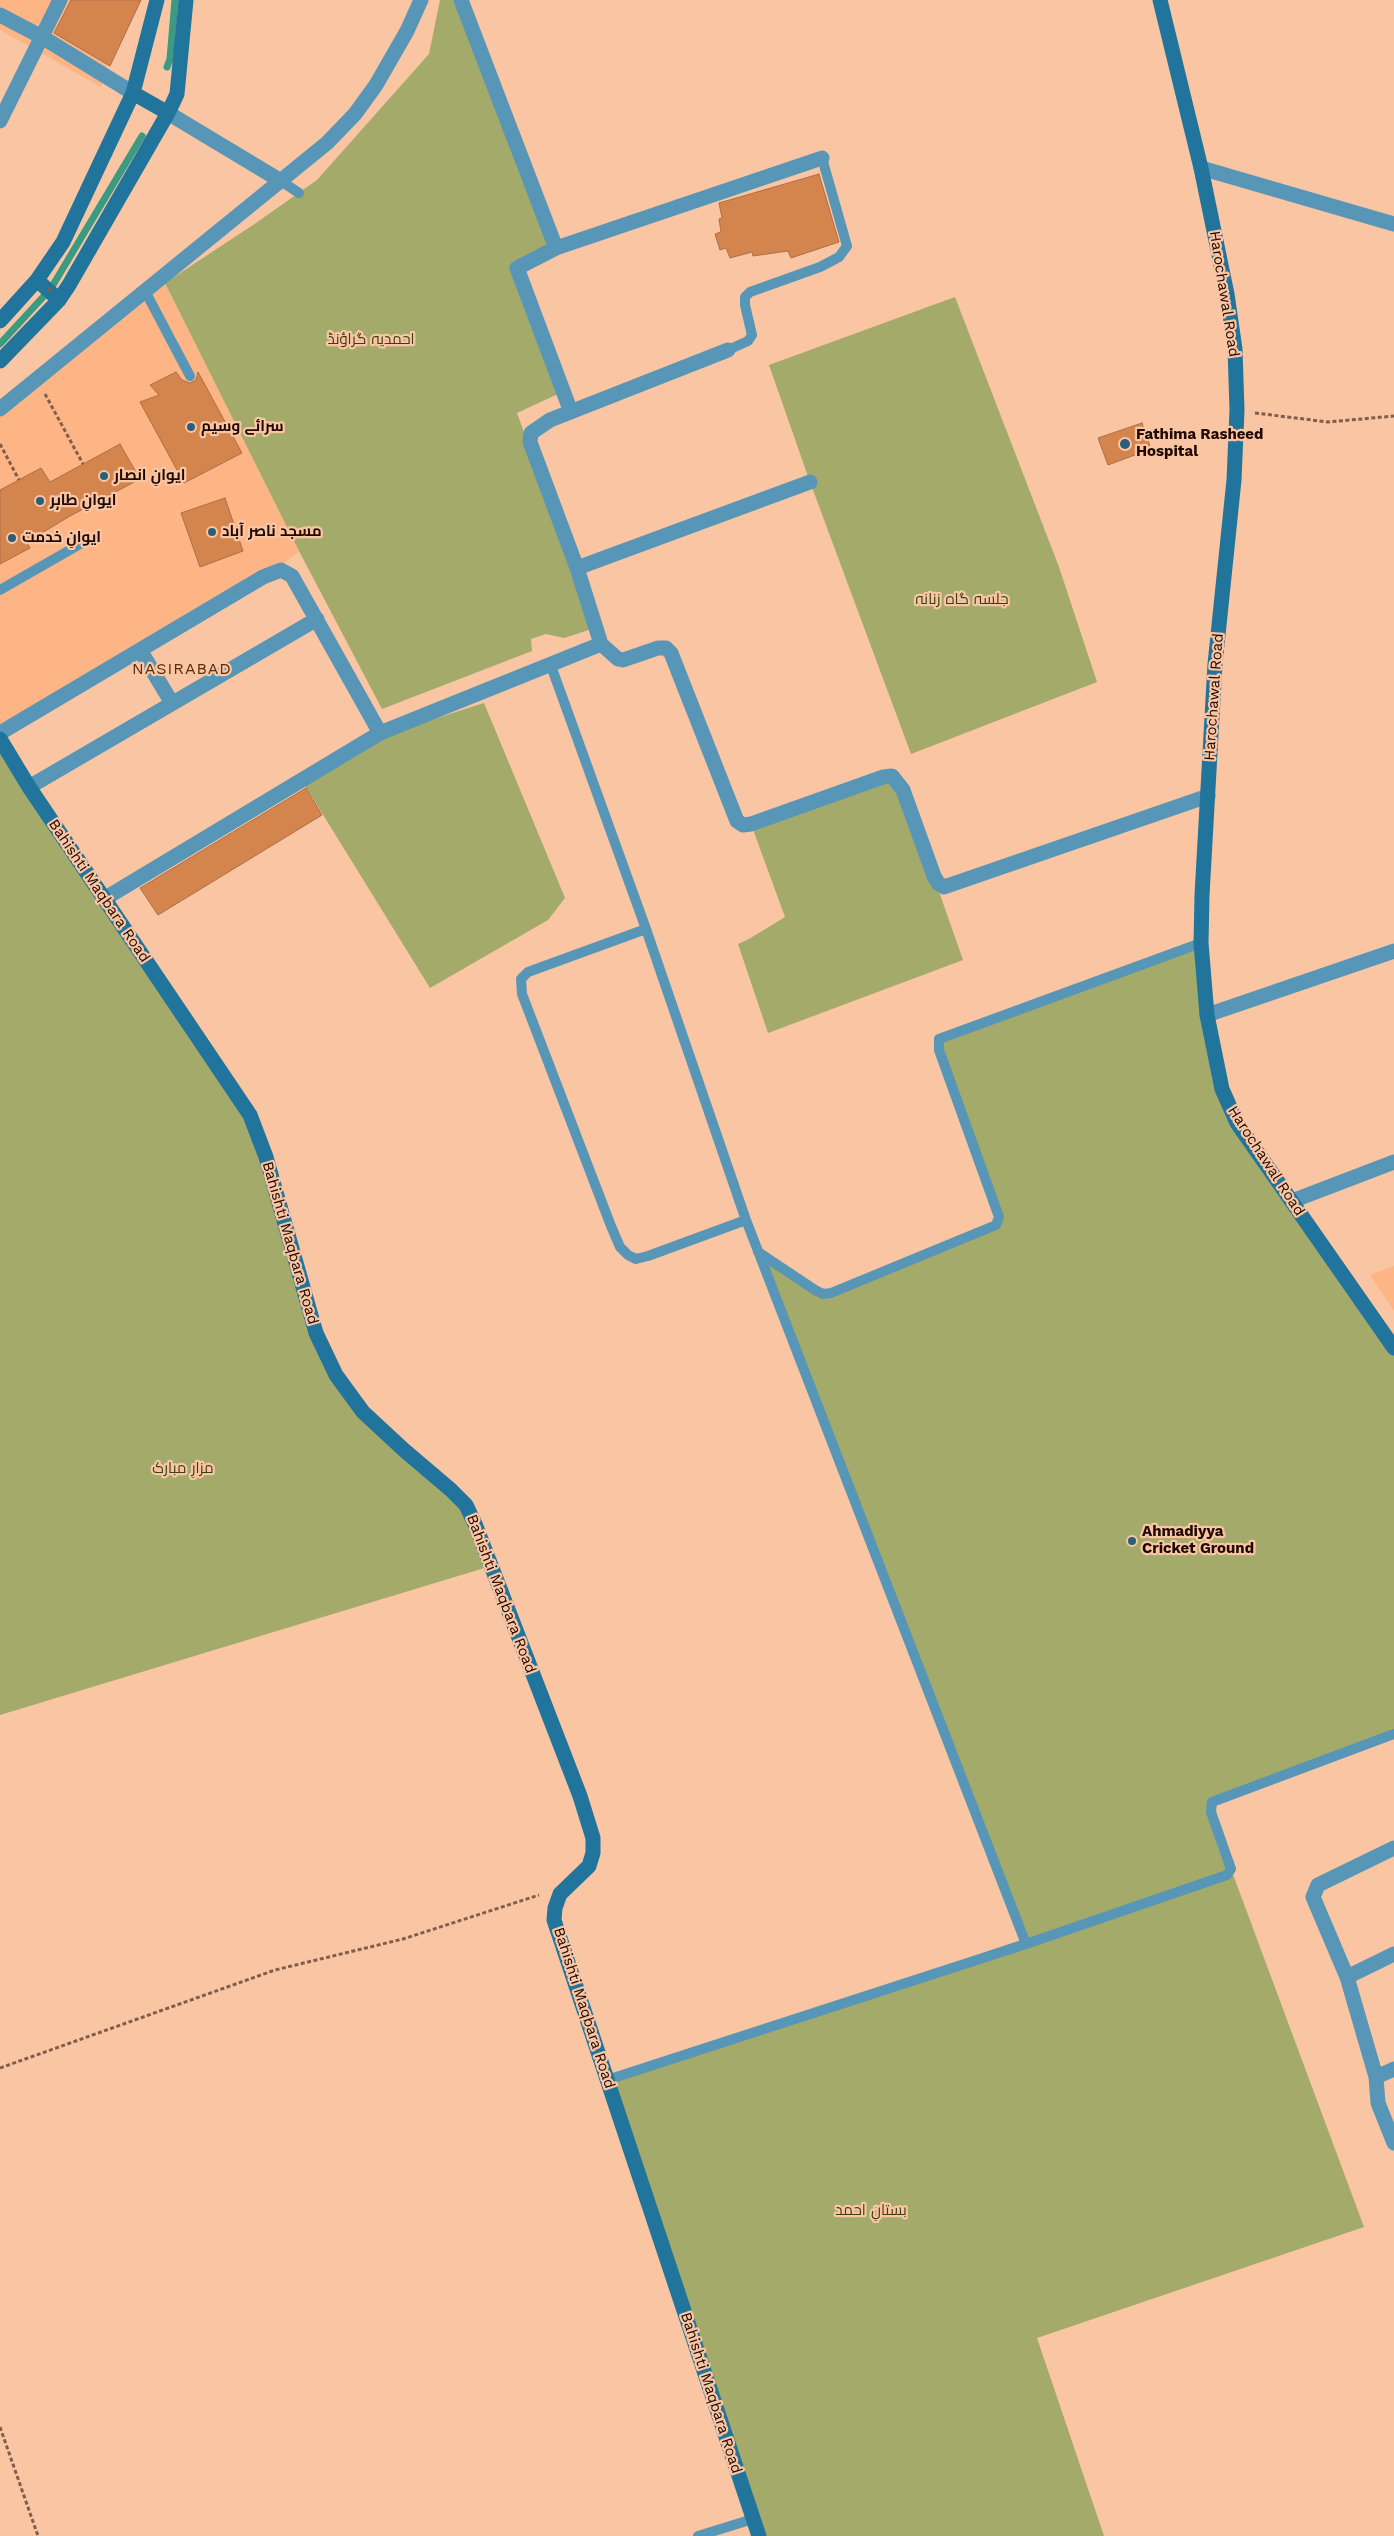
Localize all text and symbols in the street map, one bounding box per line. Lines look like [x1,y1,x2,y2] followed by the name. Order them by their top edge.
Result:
[1205,230,1243,358] street label: Harochawal Road
[327,331,415,349] park label: احمدیہ گراؤنڈ
[201,418,284,436] place label: سرائے وسیم
[185,421,197,433] marker: سرائے وسیم
[1136,426,1263,461] place label: Fathima Rasheed Hospital
[1118,437,1132,451] marker: Fathima Rasheed Hospital
[114,467,185,485] place label: ایوانِ انصار
[98,470,110,482] marker: ایوانِ انصار
[50,492,116,510] place label: ایوانِ طاہر
[34,495,46,507] marker: ایوانِ طاہر
[222,523,322,541] place label: مسجد ناصر آباد
[206,526,218,538] marker: مسجد ناصر آباد
[22,529,101,547] place label: ایوانِ خدمت
[6,532,18,544] marker: ایوانِ خدمت
[915,591,1009,609] park label: جلسہ گاہ زنانہ
[1201,633,1227,761] street label: Harochawal Road
[131,659,233,679] district label: NASIRABAD
[44,816,154,966] street label: Bahishti Maqbara Road
[1224,1103,1308,1219] street label: Harochawal Road
[258,1159,322,1327] street label: Bahishti Maqbara Road
[152,1460,214,1478] park label: مزارِ مبارک
[462,1512,540,1676] street label: Bahishti Maqbara Road
[1142,1523,1254,1558] place label: Ahmadiyya Cricket Ground
[1126,1535,1138,1547] marker: Ahmadiyya Cricket Ground
[549,1925,619,2091] street label: Bahishti Maqbara Road
[835,2202,907,2220] park label: بستانِ احمد
[676,2310,746,2476] street label: Bahishti Maqbara Road

